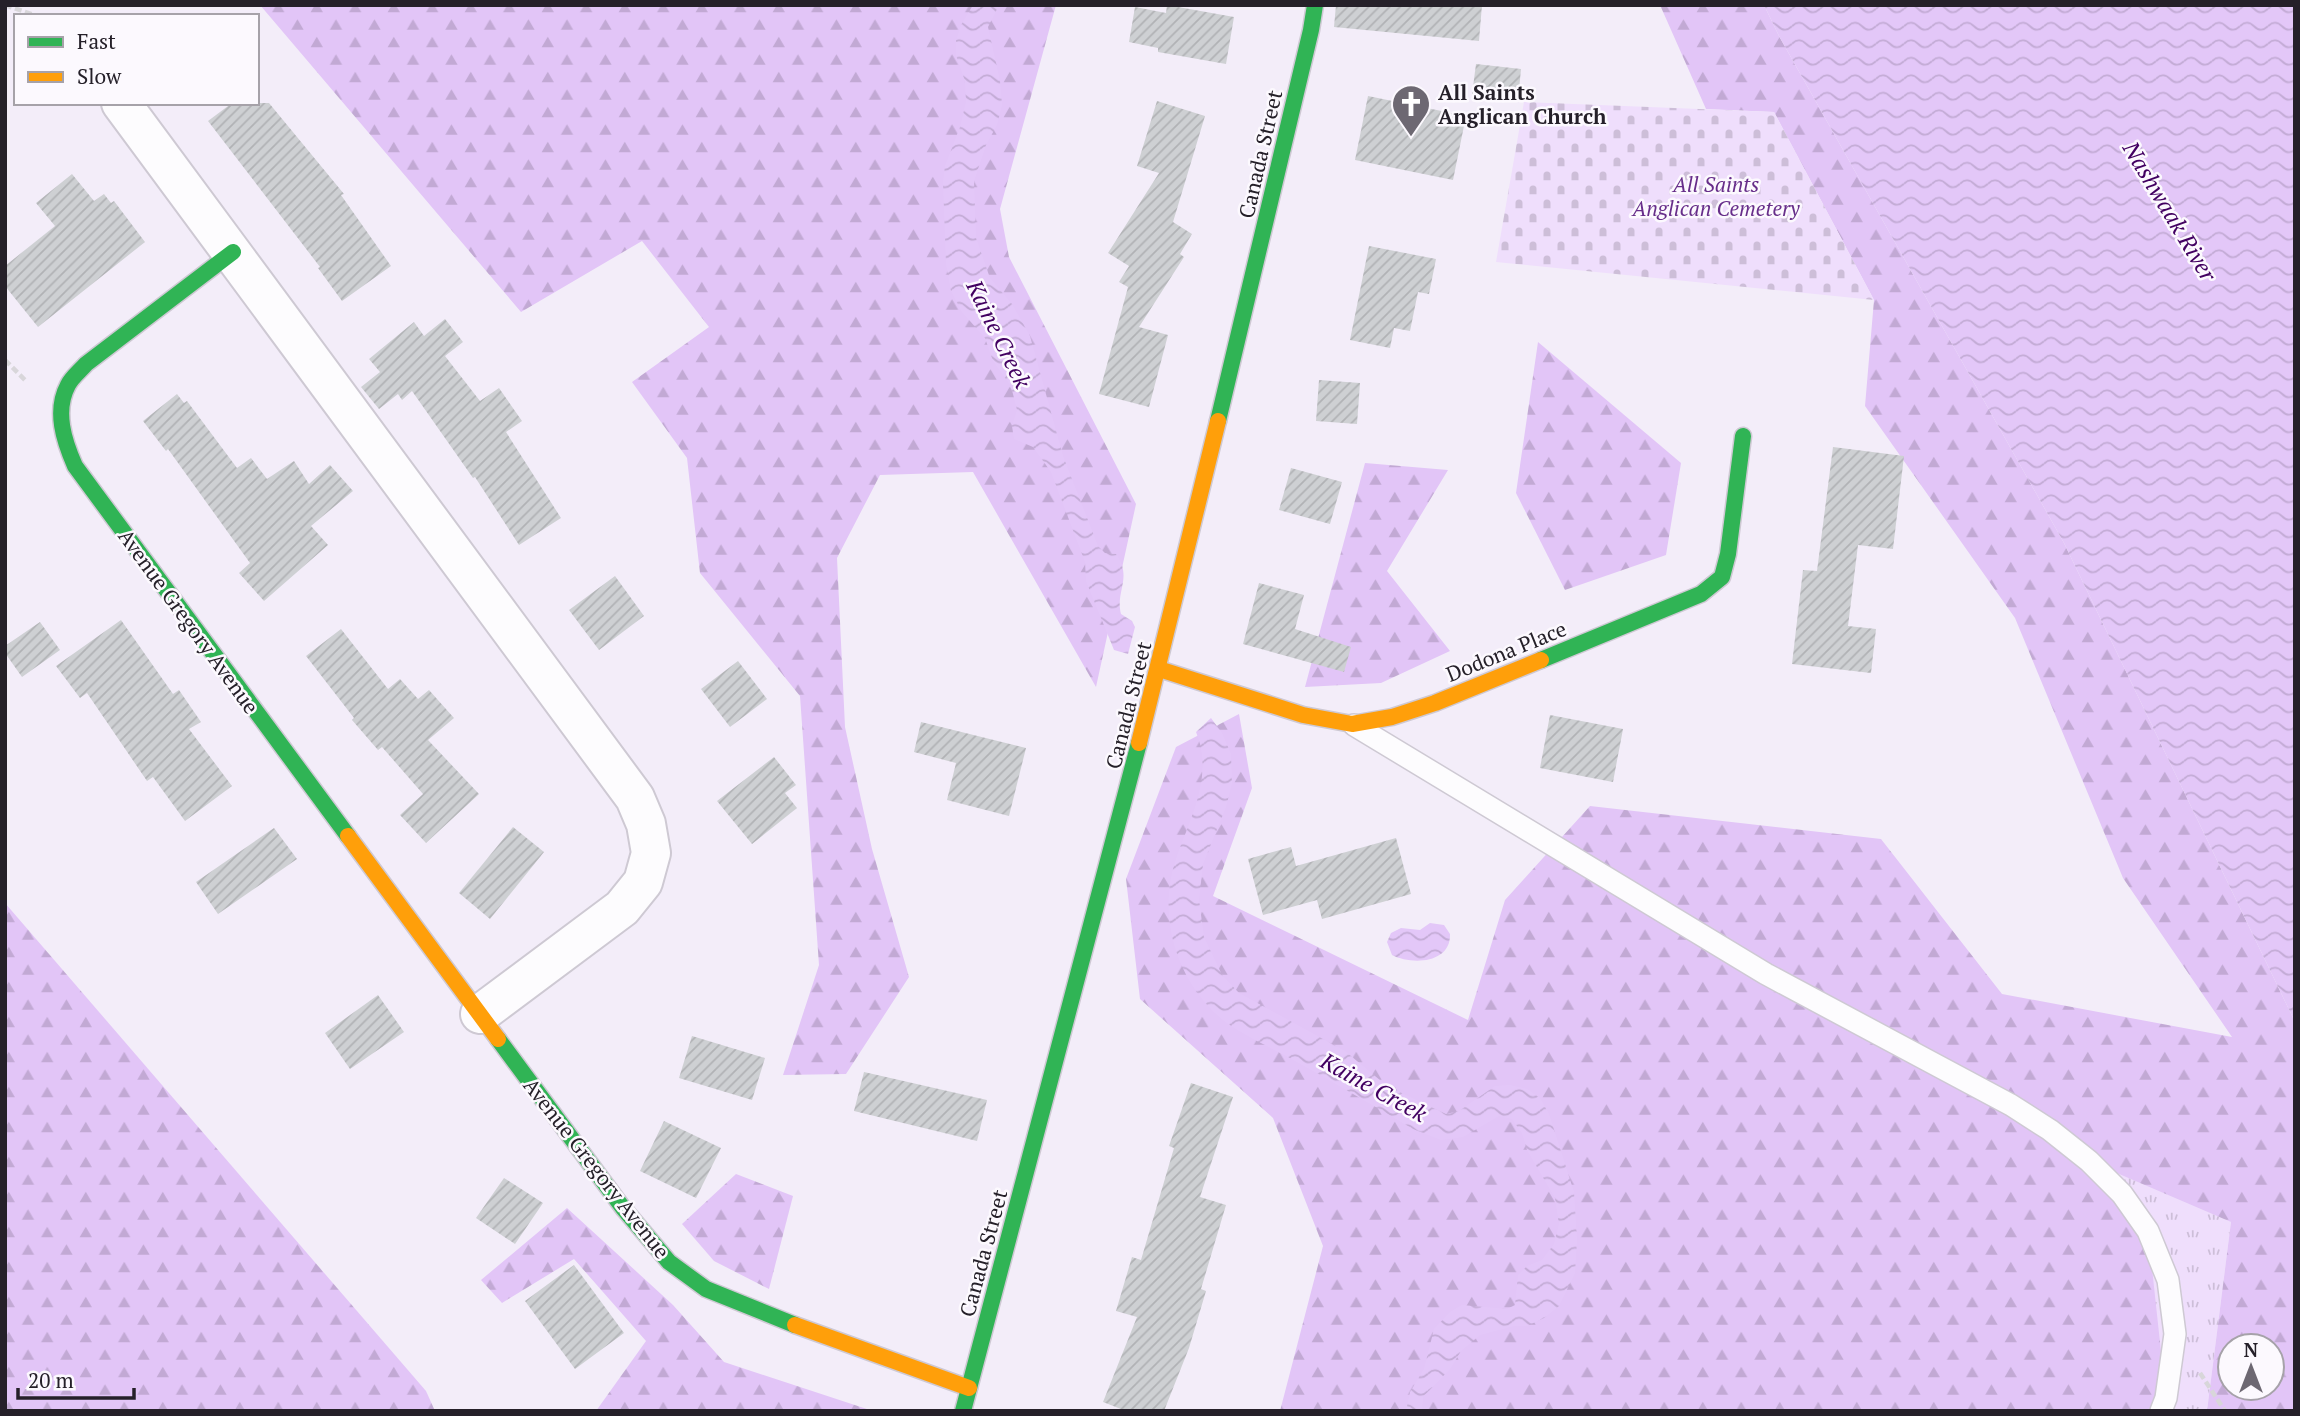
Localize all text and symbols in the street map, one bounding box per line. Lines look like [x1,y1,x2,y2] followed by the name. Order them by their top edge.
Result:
[14,14,259,105] legend
[77,27,116,55] text: Fast
[77,62,122,90] text: Slow
[1438,78,1607,130] place label: All Saints Anglican Church
[1390,83,1432,138] church icon: All Saints Anglican Church
[1232,87,1288,221] street label: Canada Street
[2115,134,2225,288] water label: Nashwaak River
[1630,170,1800,222] park label: All Saints Anglican Cemetery
[959,274,1039,394] water label: Kaine Creek
[112,523,266,719] street label: Avenue Gregory Avenue
[1442,614,1570,688] street label: Dodona Place
[1099,638,1157,772] street label: Canada Street
[1314,1045,1433,1129] water label: Kaine Creek
[518,1072,676,1264] street label: Avenue Gregory Avenue
[953,1186,1013,1320] street label: Canada Street
[2216,1332,2286,1402] north arrow
[2244,1337,2259,1362] text: N
[18,1356,133,1400] scale bar
[28,1366,74,1394] text: 20 m

